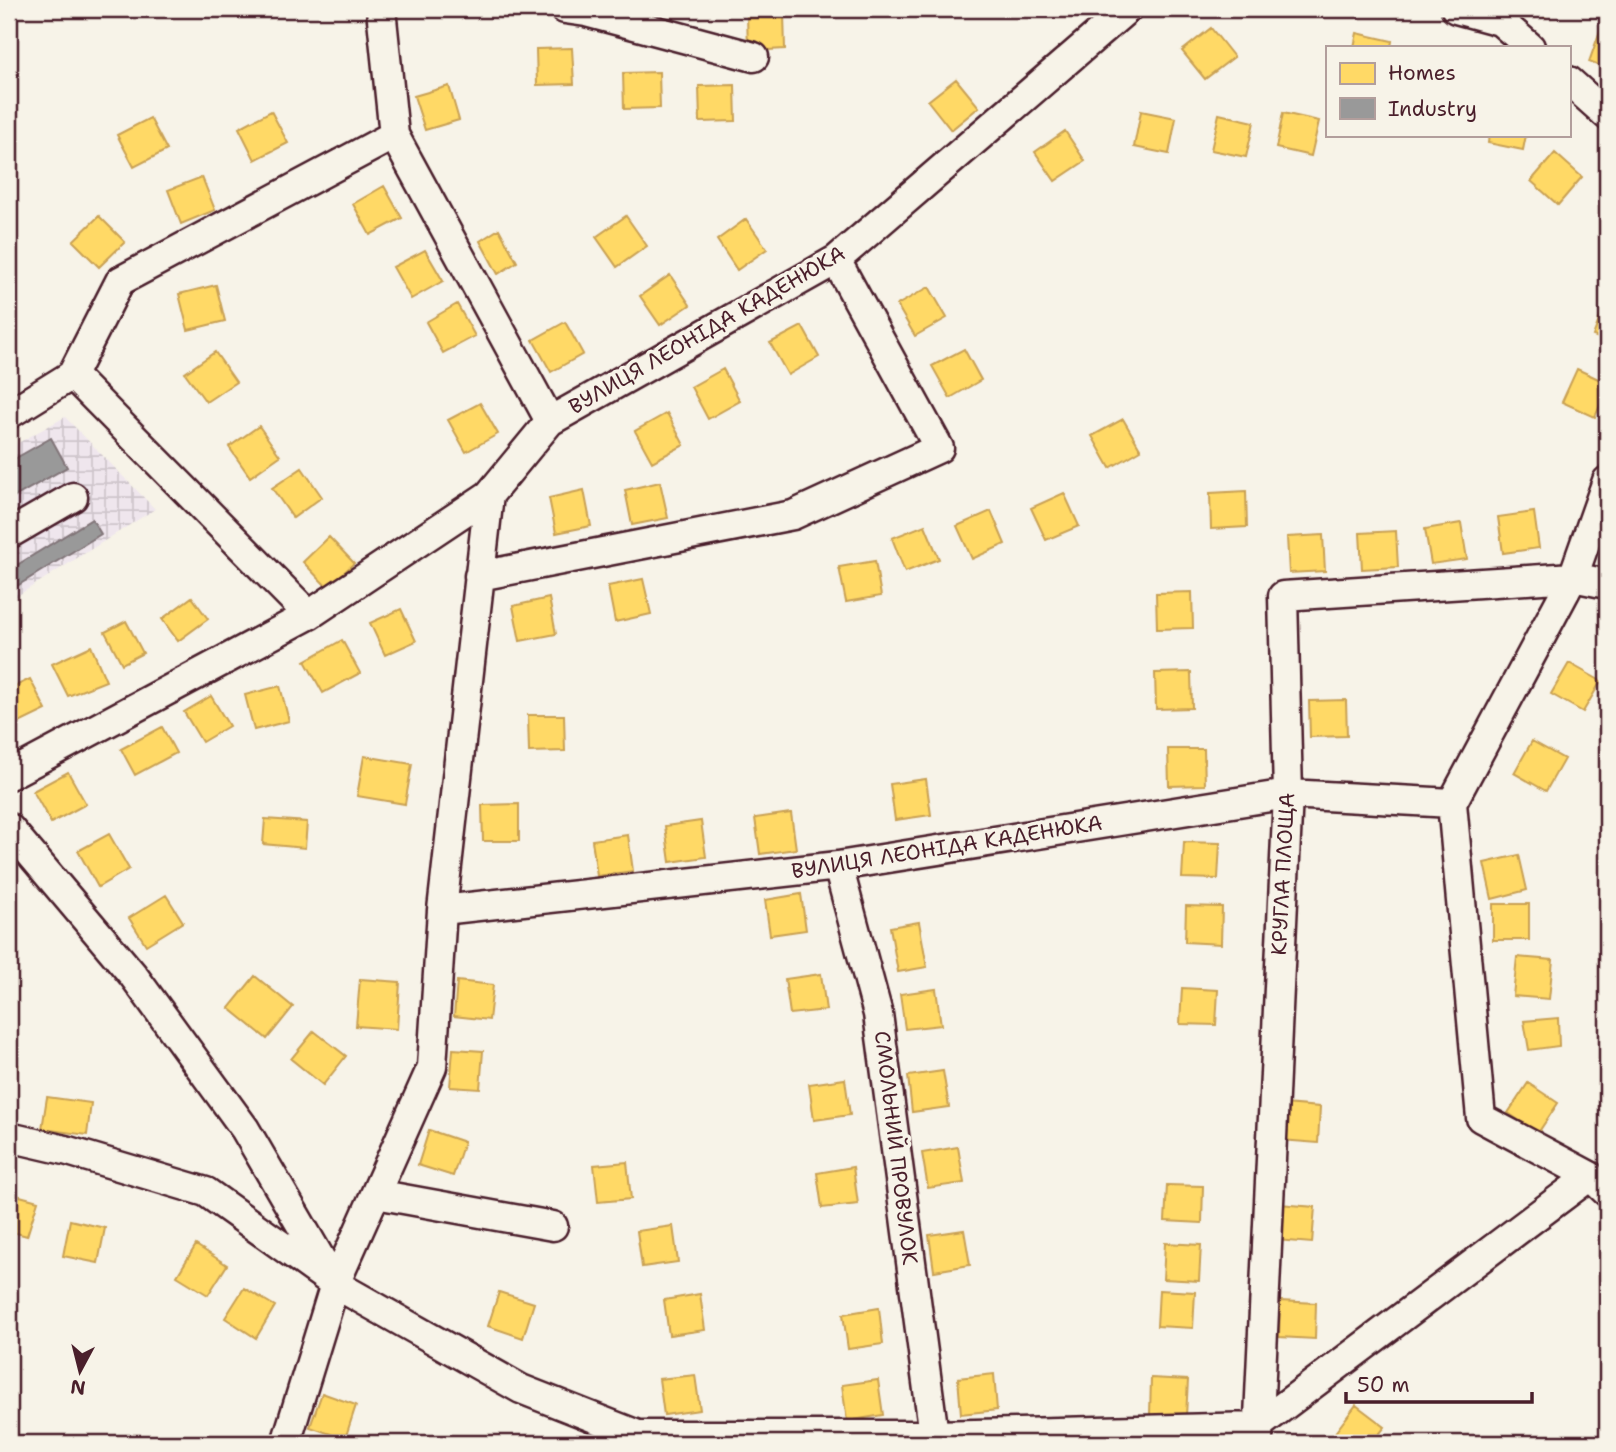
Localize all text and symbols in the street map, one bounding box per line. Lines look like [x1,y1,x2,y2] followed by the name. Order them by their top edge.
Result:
[1326,46,1570,136] legend
[1388,59,1456,87] text: Homes
[1388,95,1477,123] text: Industry
[564,239,850,421] street label: ВУЛИЦЯ ЛЕОНІДА КАДЕНЮКА
[1265,792,1301,956] street label: КРУГЛА ПЛОЩА
[790,809,1104,885] street label: ВУЛИЦЯ ЛЕОНІДА КАДЕНЮКА
[868,1029,924,1267] street label: СМОЛЬНИЙ ПРОВУЛОК
[46,1336,116,1406] north arrow
[1346,1361,1532,1405] scale bar
[1357,1371,1410,1399] text: 50 m
[69,1374,87,1401] text: N

